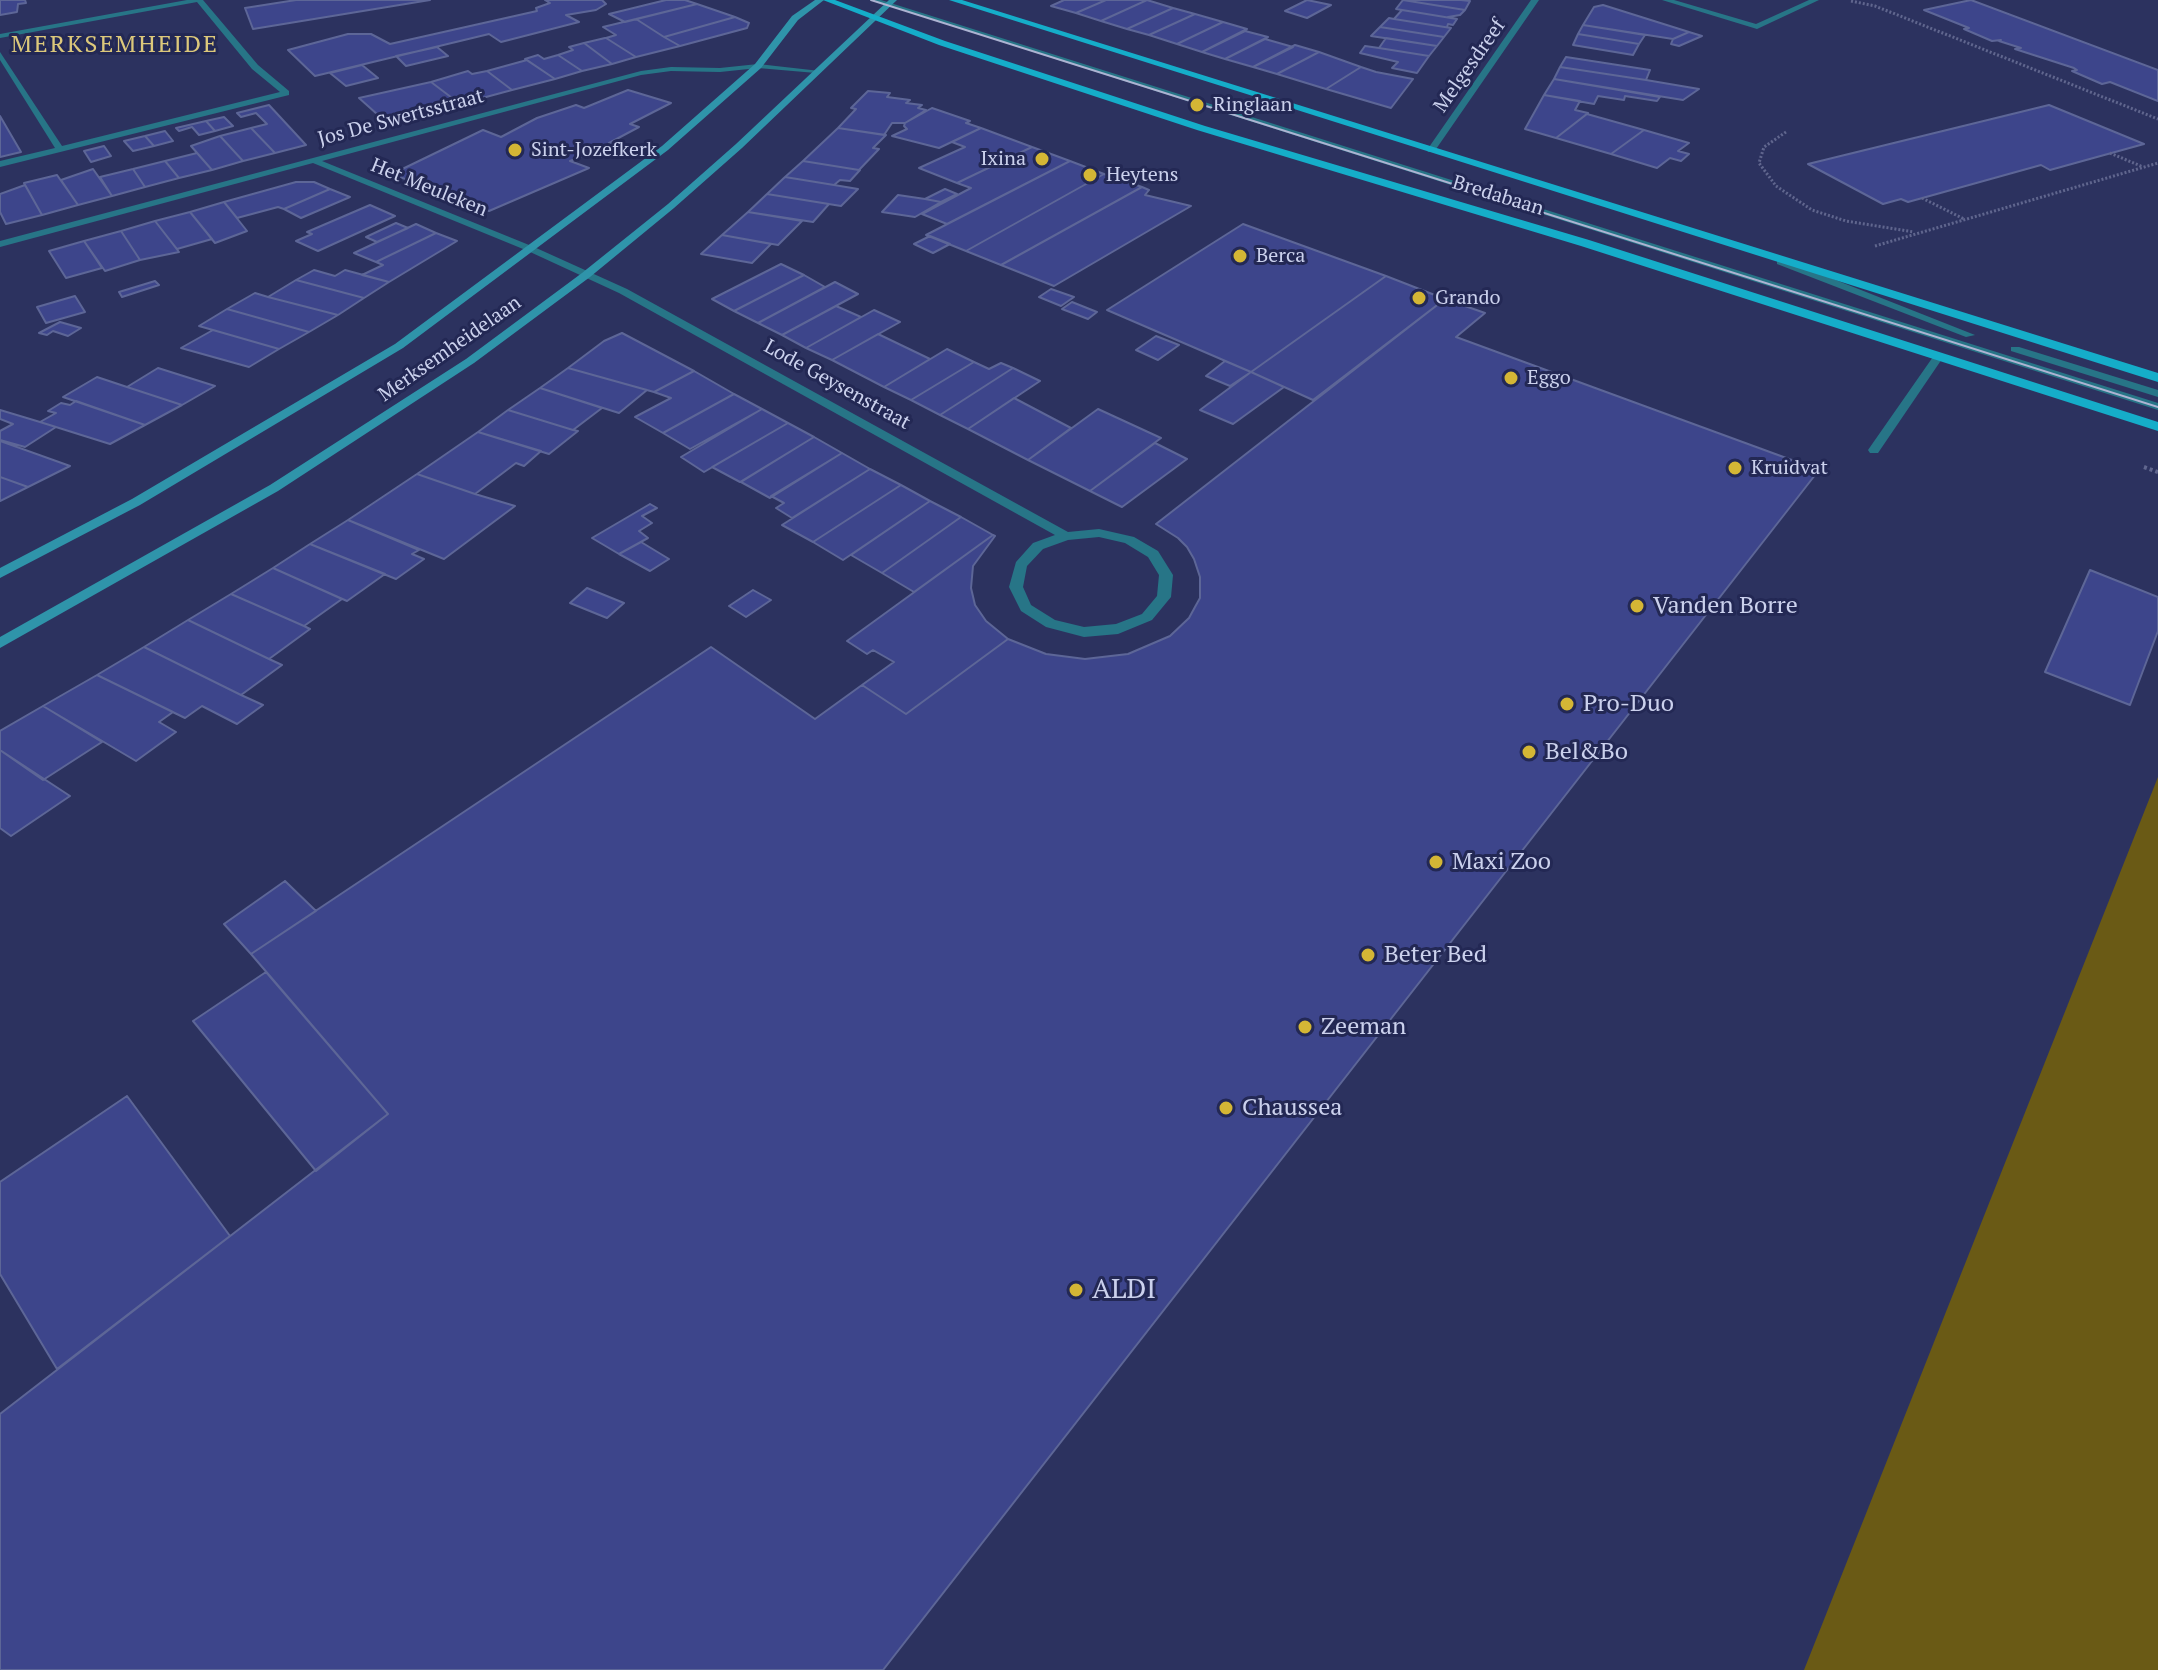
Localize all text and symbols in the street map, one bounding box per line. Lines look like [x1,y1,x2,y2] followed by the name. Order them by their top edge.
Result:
[1429,15,1511,117] street label: Melgesdreef
[11,31,219,59] district label: MERKSEMHEIDE
[315,84,487,152] street label: Jos De Swertsstraat
[1213,93,1292,117] place label: Ringlaan
[1188,96,1206,114] marker: Ringlaan
[531,138,657,162] place label: Sint-Jozefkerk
[506,141,524,159] marker: Sint-Jozefkerk
[981,147,1026,171] place label: Ixina
[1033,150,1051,168] marker: Ixina
[367,154,491,222] street label: Het Meuleken
[1106,163,1178,187] place label: Heytens
[1081,166,1099,184] marker: Heytens
[1449,171,1547,221] street label: Bredabaan
[1256,244,1305,268] place label: Berca
[1231,247,1249,265] marker: Berca
[1435,286,1501,310] place label: Grando
[1410,289,1428,307] marker: Grando
[374,291,526,407] street label: Merksemheidelaan
[760,335,914,435] street label: Lode Geysenstraat
[1527,366,1571,390] place label: Eggo
[1502,369,1520,387] marker: Eggo
[1751,456,1828,480] place label: Kruidvat
[1726,459,1744,477] marker: Kruidvat
[1653,592,1798,620] place label: Vanden Borre
[1628,597,1646,615] marker: Vanden Borre
[1583,690,1674,718] place label: Pro-Duo
[1558,695,1576,713] marker: Pro-Duo
[1545,738,1628,766] place label: Bel&Bo
[1520,743,1538,761] marker: Bel&Bo
[1452,848,1551,876] place label: Maxi Zoo
[1427,853,1445,871] marker: Maxi Zoo
[1384,941,1487,969] place label: Beter Bed
[1359,946,1377,964] marker: Beter Bed
[1321,1013,1406,1041] place label: Zeeman
[1296,1018,1314,1036] marker: Zeeman
[1242,1094,1342,1122] place label: Chaussea
[1217,1099,1235,1117] marker: Chaussea
[1092,1273,1156,1307] place label: ALDI
[1067,1281,1085,1299] marker: ALDI

